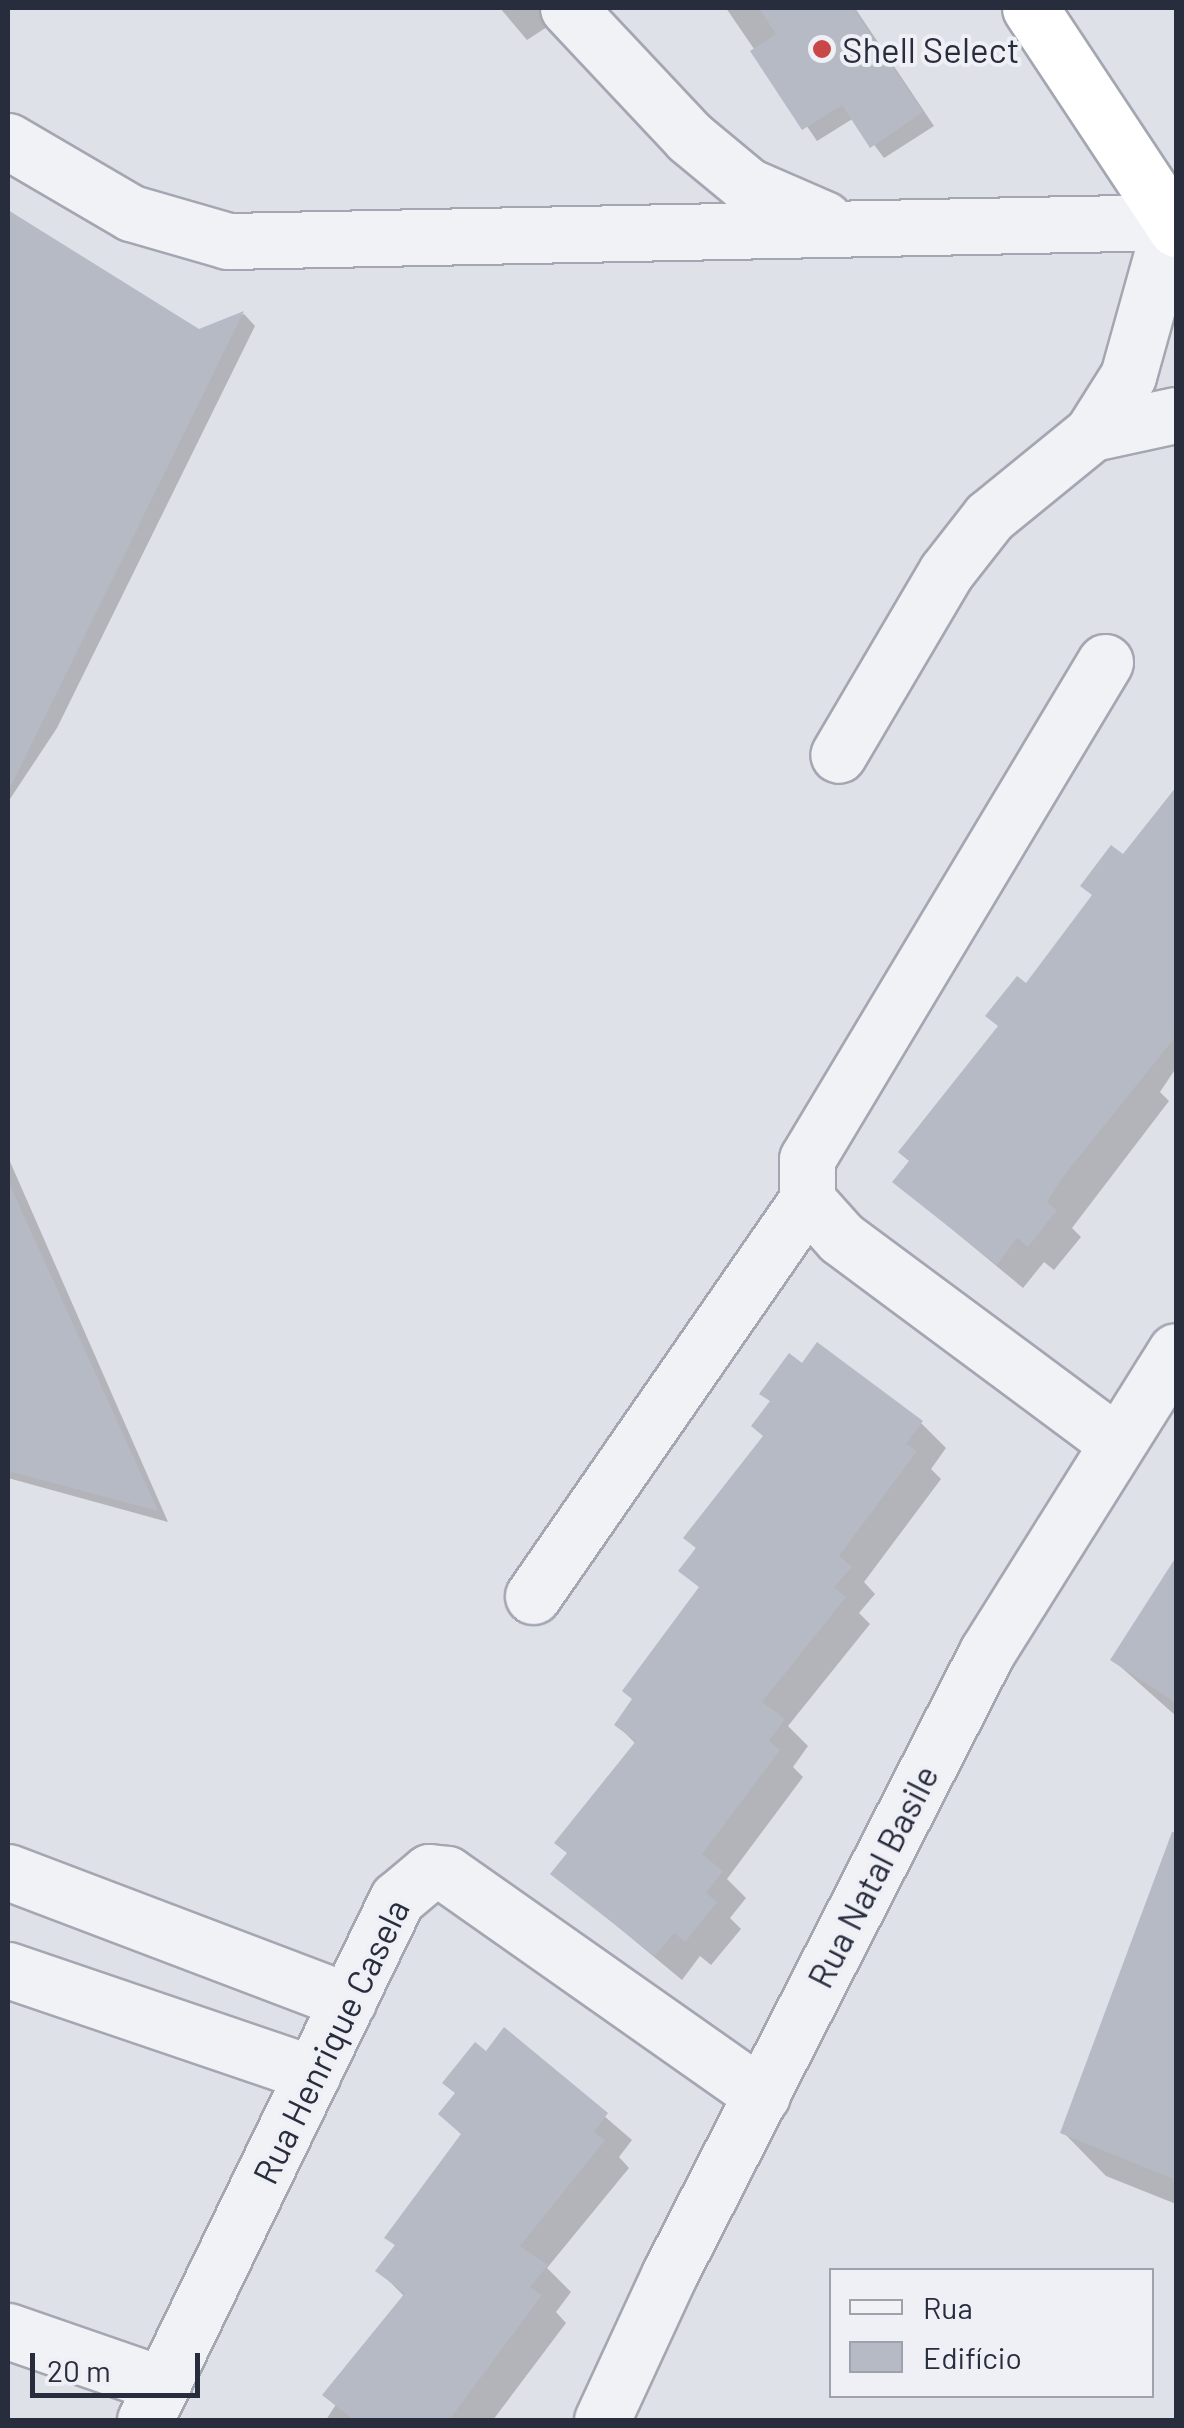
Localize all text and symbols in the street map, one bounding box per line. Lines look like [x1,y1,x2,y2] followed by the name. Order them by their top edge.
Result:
[842,28,1020,70] place label: Shell Select
[811,38,833,60] marker: Shell Select
[798,1758,946,1994] street label: Rua Natal Basile
[243,1892,417,2190] street label: Rua Henrique Casela
[829,2268,1154,2398] legend
[923,2289,973,2325] text: Rua
[35,2333,205,2395] scale bar
[923,2339,1022,2375] text: Edifício
[47,2352,111,2388] text: 20 m

